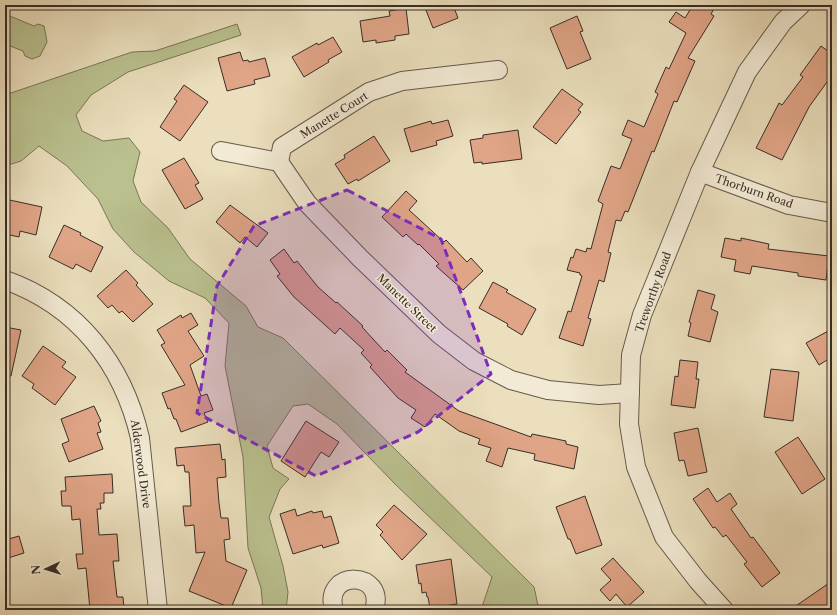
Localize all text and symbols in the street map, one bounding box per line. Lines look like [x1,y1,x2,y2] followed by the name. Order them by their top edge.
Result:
[298,89,371,141] street label: Manette Court
[713,171,795,211] street label: Thorburn Road
[632,250,674,334] street label: Treworthy Road
[374,271,440,335] street label: Manette Street
[128,418,154,509] street label: Alderwood Drive
[26,549,66,589] north arrow
[29,564,43,575] text: N

